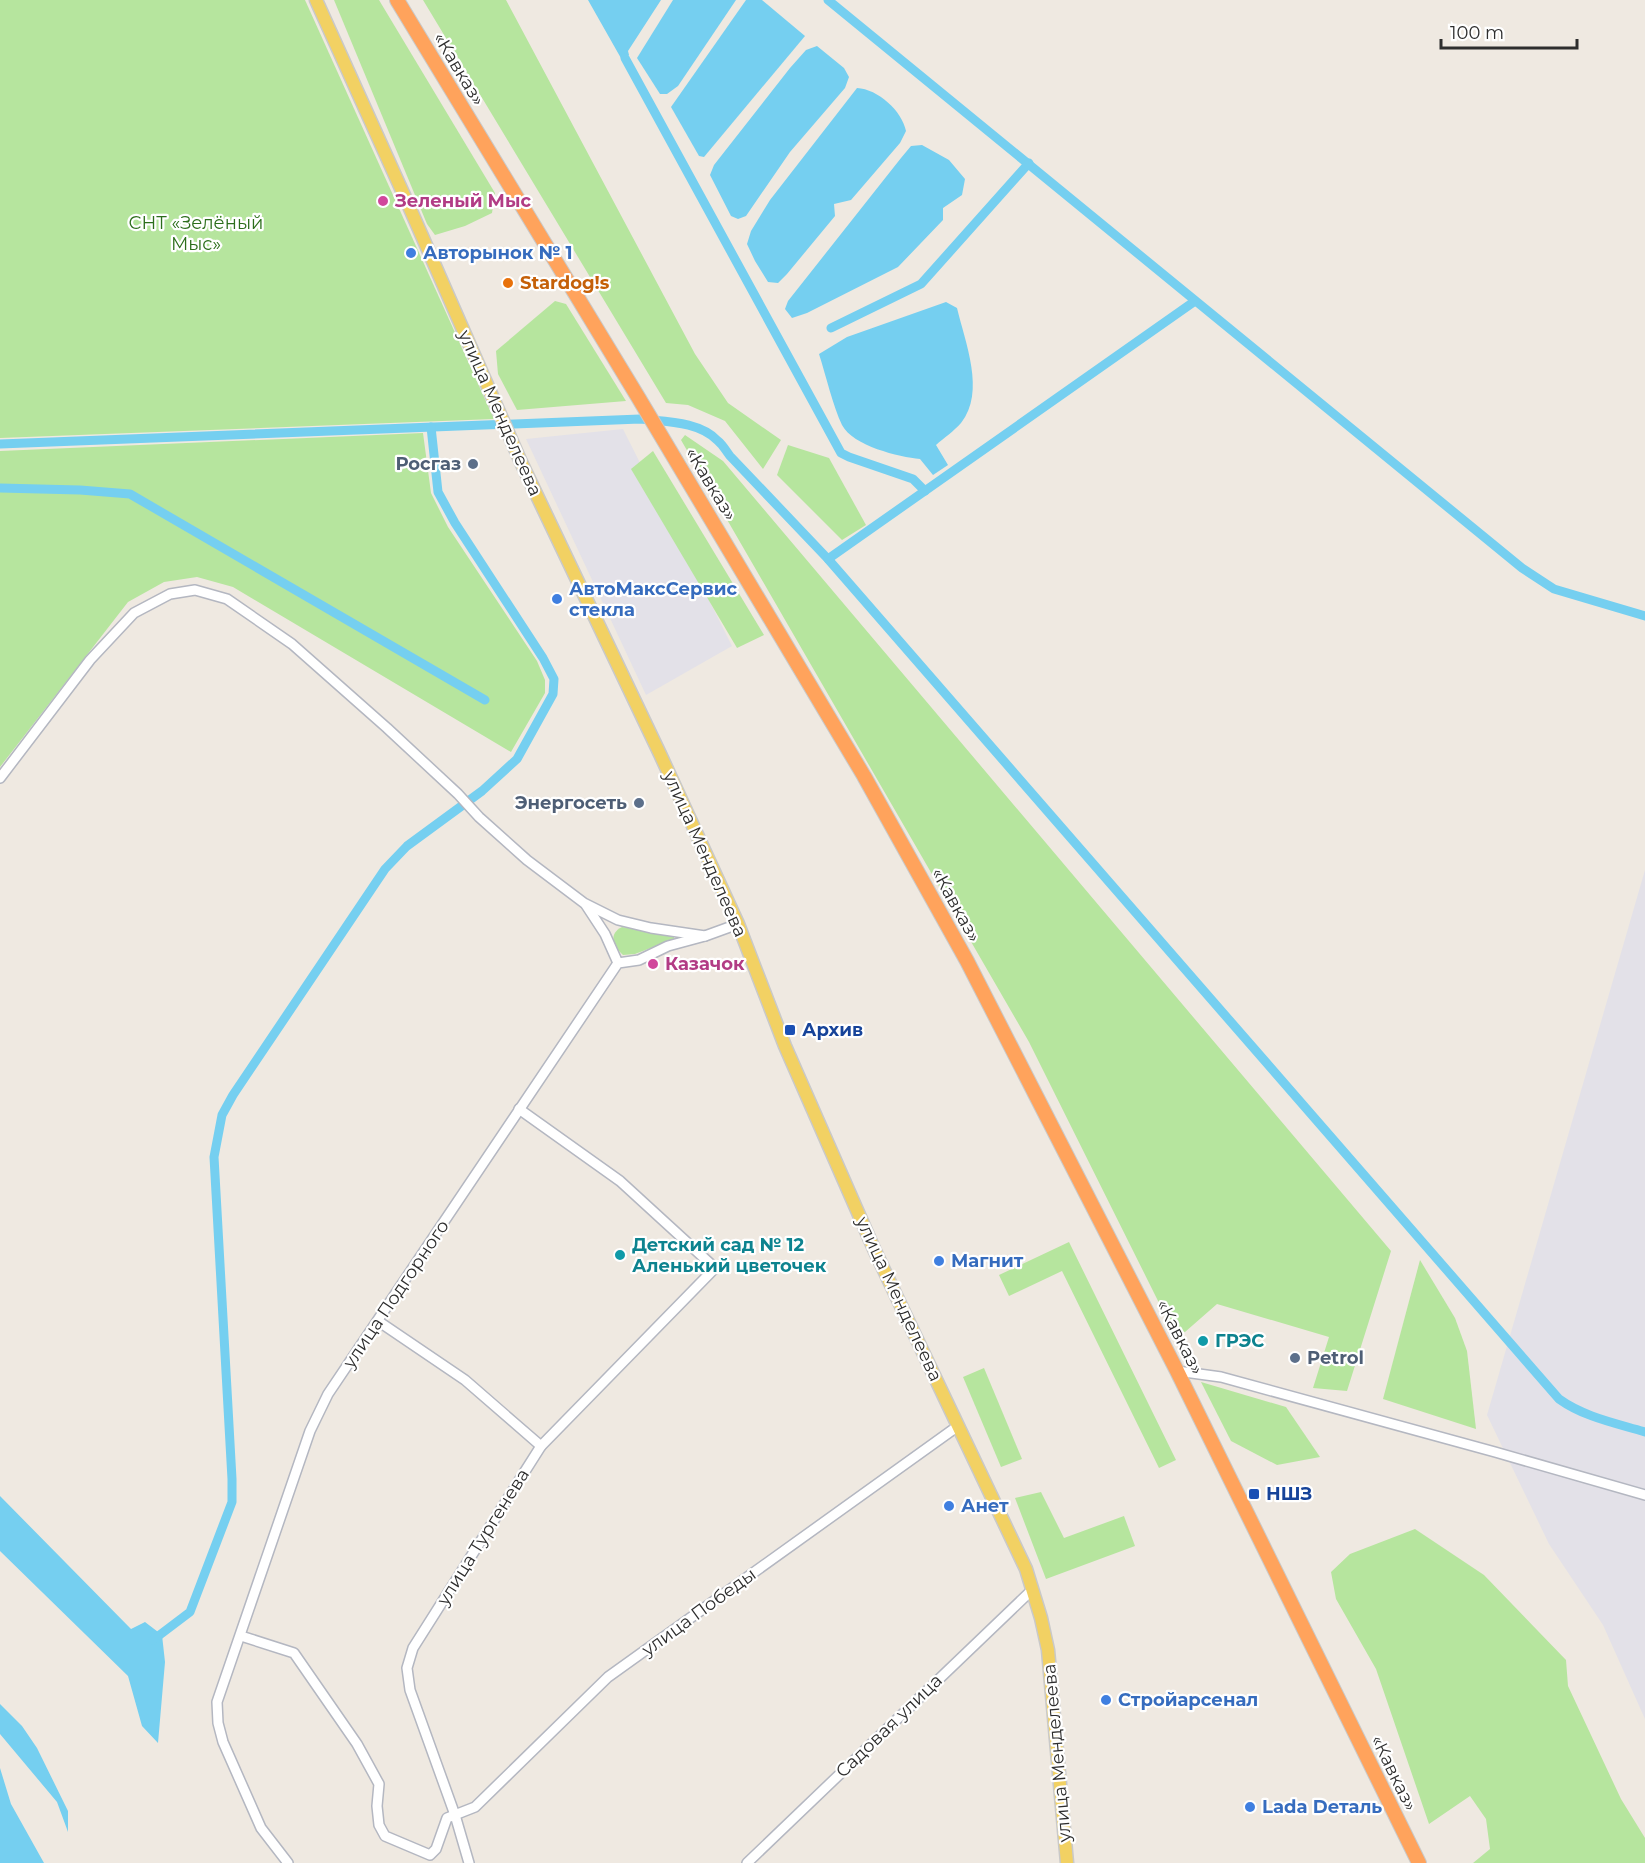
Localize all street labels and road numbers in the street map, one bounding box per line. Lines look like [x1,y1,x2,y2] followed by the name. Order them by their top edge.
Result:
[429,28,489,110] street label: «Кавказ»
[453,326,546,499] street label: улица Менделеева
[681,443,741,525] street label: «Кавказ»
[658,767,751,940] street label: улица Менделеева
[927,864,985,946] street label: «Кавказ»
[851,1212,947,1385] street label: улица Менделеева
[338,1216,454,1373] street label: улица Подгорного
[1152,1296,1208,1378] street label: «Кавказ»
[431,1464,534,1610] street label: улица Тургенева
[637,1563,760,1661] street label: улица Победы
[1038,1663,1076,1844] street label: улица Менделеева
[831,1670,947,1782] street label: Садовая улица
[1366,1732,1422,1814] street label: «Кавказ»

